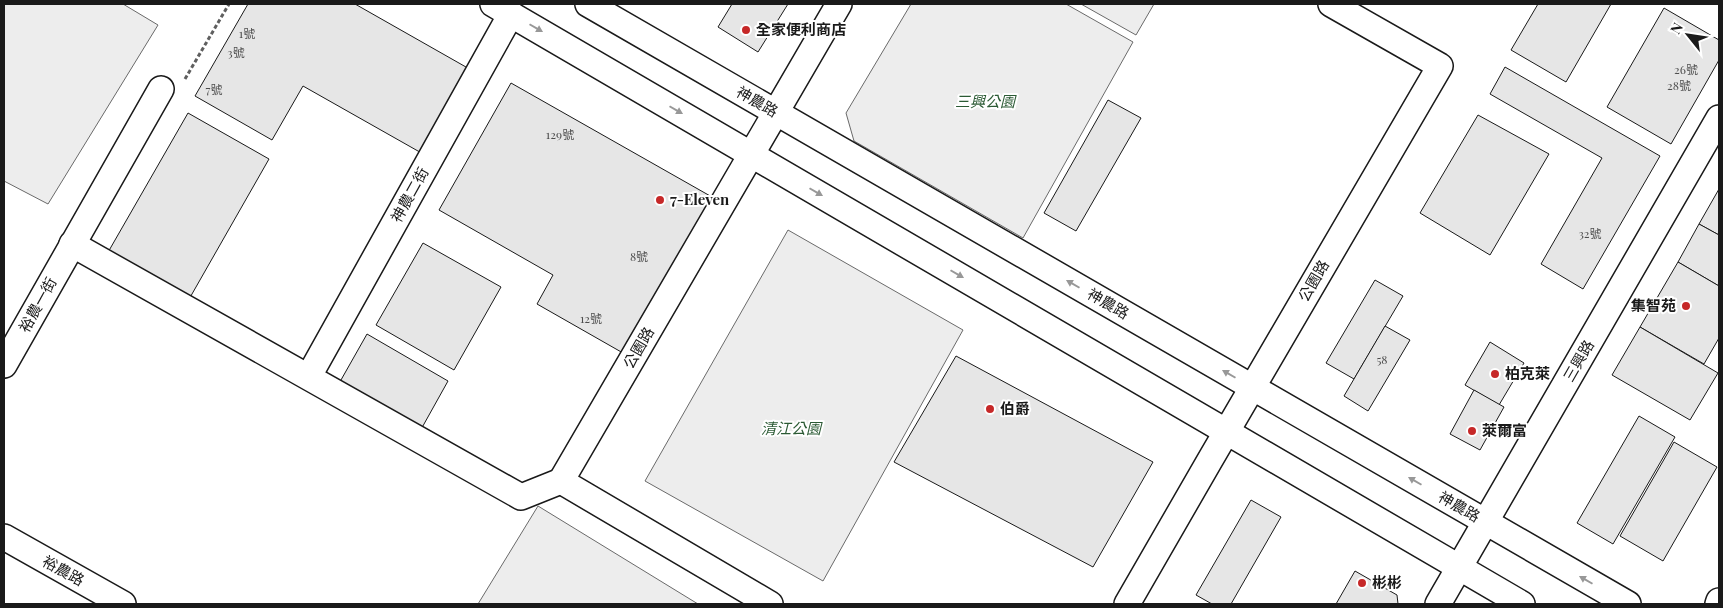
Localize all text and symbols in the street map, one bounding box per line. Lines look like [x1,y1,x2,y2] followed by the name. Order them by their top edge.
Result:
[1663,10,1713,60] north arrow
[756,19,846,39] place label: 全家便利商店
[1666,19,1687,37] text: N
[529,24,542,33] one-way arrow
[740,24,752,36] marker: 全家便利商店
[239,25,255,41] house number: 1號
[227,44,245,60] house number: 3號
[1674,61,1698,77] house number: 26號
[1667,77,1691,93] house number: 28號
[206,81,222,97] house number: 7號
[733,81,782,121] street label: 神農路
[955,91,1017,111] park label: 三興公園
[669,106,682,115] one-way arrow
[546,126,574,142] house number: 129號
[386,163,432,226] street label: 神農二街
[810,188,823,197] one-way arrow
[670,189,730,209] place label: 7-Eleven
[654,194,666,206] marker: 7-Eleven
[1578,225,1602,241] house number: 32號
[630,248,648,264] house number: 8號
[1293,256,1333,305] street label: 公園路
[949,270,964,278] one-way arrow
[14,273,60,336] street label: 裕農一街
[1066,279,1079,288] one-way arrow
[1084,283,1133,323] street label: 神農路
[1631,295,1676,315] place label: 集智苑
[1680,300,1692,312] marker: 集智苑
[580,310,602,326] house number: 12號
[618,323,658,372] street label: 公園路
[1558,336,1598,385] street label: 三興路
[1376,351,1388,367] house number: 58
[1505,363,1550,383] place label: 柏克萊
[1489,368,1501,380] marker: 柏克萊
[1222,369,1235,378] one-way arrow
[1000,398,1030,418] place label: 伯爵
[984,403,996,415] marker: 伯爵
[761,418,823,438] park label: 清江公園
[1482,420,1527,440] place label: 萊爾富
[1466,425,1478,437] marker: 萊爾富
[1407,477,1422,485] one-way arrow
[1435,486,1484,526] street label: 神農路
[39,550,88,590] street label: 裕農路
[1372,572,1402,592] place label: 彬彬
[1578,576,1593,584] one-way arrow
[1356,577,1368,589] marker: 彬彬

